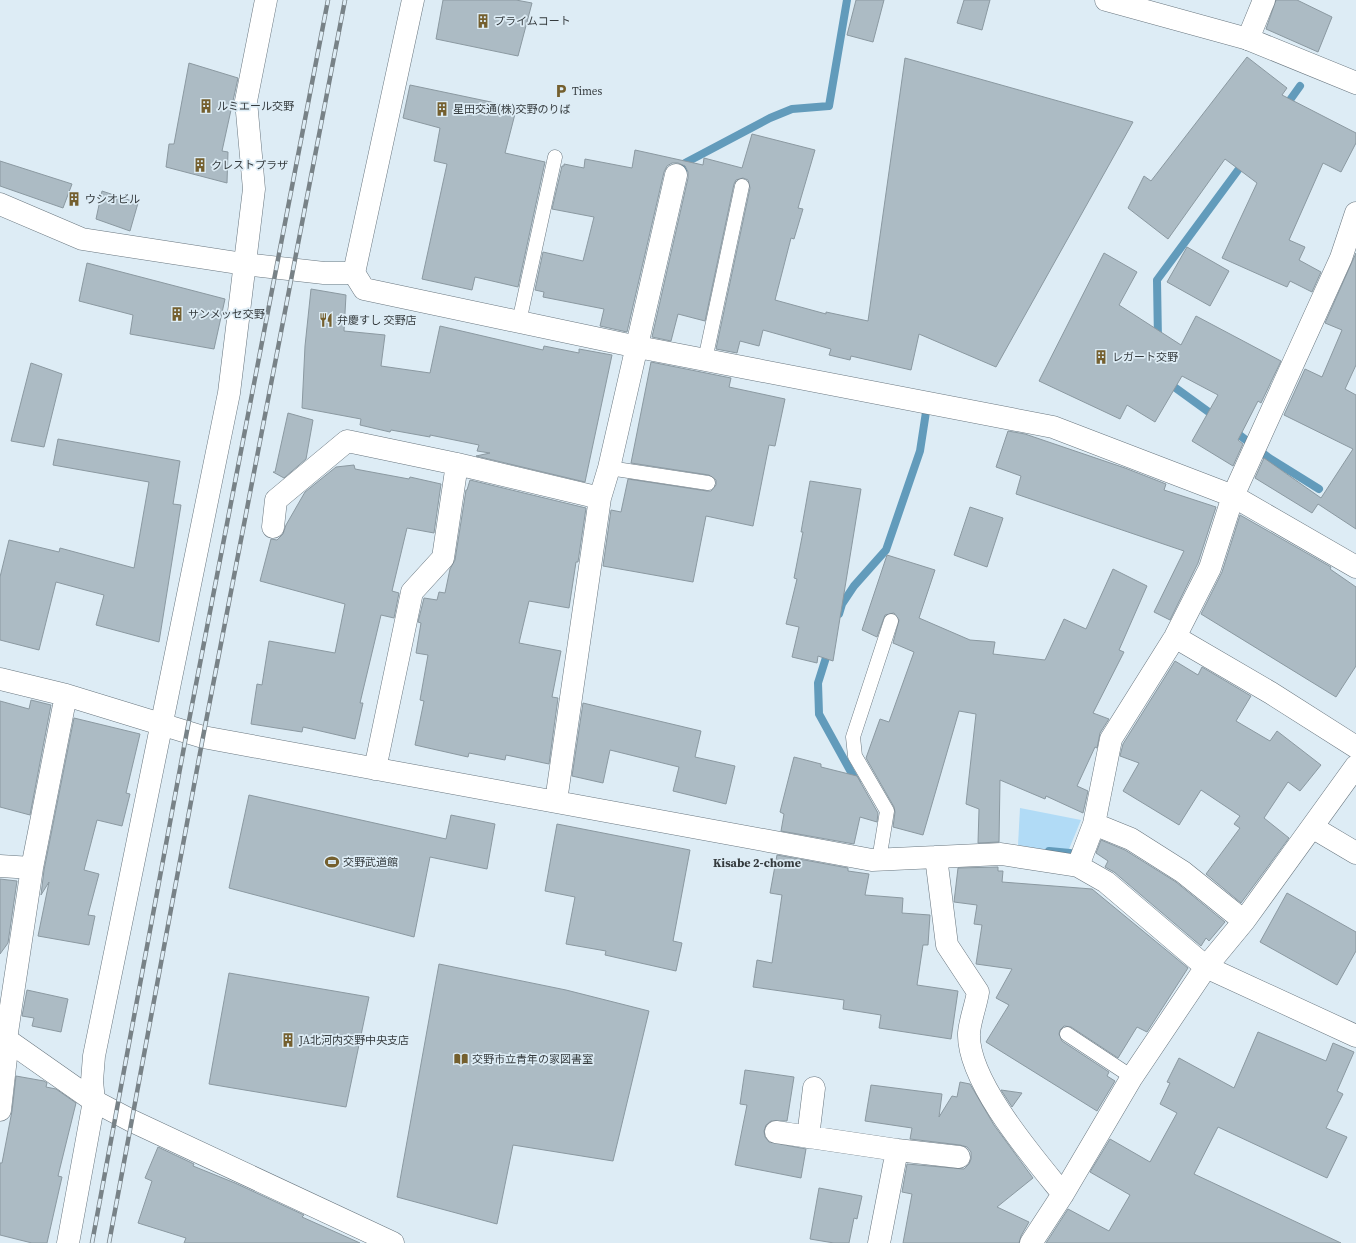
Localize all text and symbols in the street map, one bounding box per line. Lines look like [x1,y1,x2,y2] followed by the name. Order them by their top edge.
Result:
[475,13,491,29] building icon: プライムコート
[494,14,571,29] place label: プライムコート
[553,83,569,99] parking icon: Times
[572,84,602,99] place label: Times
[198,98,214,114] building icon: ルミエール交野
[217,99,294,114] place label: ルミエール交野
[434,101,450,117] building icon: 星田交通(株)交野のりば
[453,102,570,117] place label: 星田交通(株)交野のりば
[192,157,208,173] building icon: クレストプラザ
[211,158,288,173] place label: クレストプラザ
[66,191,82,207] building icon: ウシオビル
[85,192,140,207] place label: ウシオビル
[169,306,185,322] building icon: サンメッセ交野
[188,307,265,322] place label: サンメッセ交野
[318,312,334,328] restaurant icon: 弁慶すし 交野店
[337,313,417,328] place label: 弁慶すし 交野店
[1093,349,1109,365] building icon: レガート交野
[1112,350,1178,365] place label: レガート交野
[324,854,340,870] sports icon: 交野武道館
[343,855,398,870] place label: 交野武道館
[713,855,801,871] district label: Kisabe 2-chome
[280,1032,296,1048] building icon: JA北河内交野中央支店
[298,1033,409,1048] place label: JA北河内交野中央支店
[453,1051,469,1067] library icon: 交野市立青年の家図書室
[472,1052,593,1067] place label: 交野市立青年の家図書室

